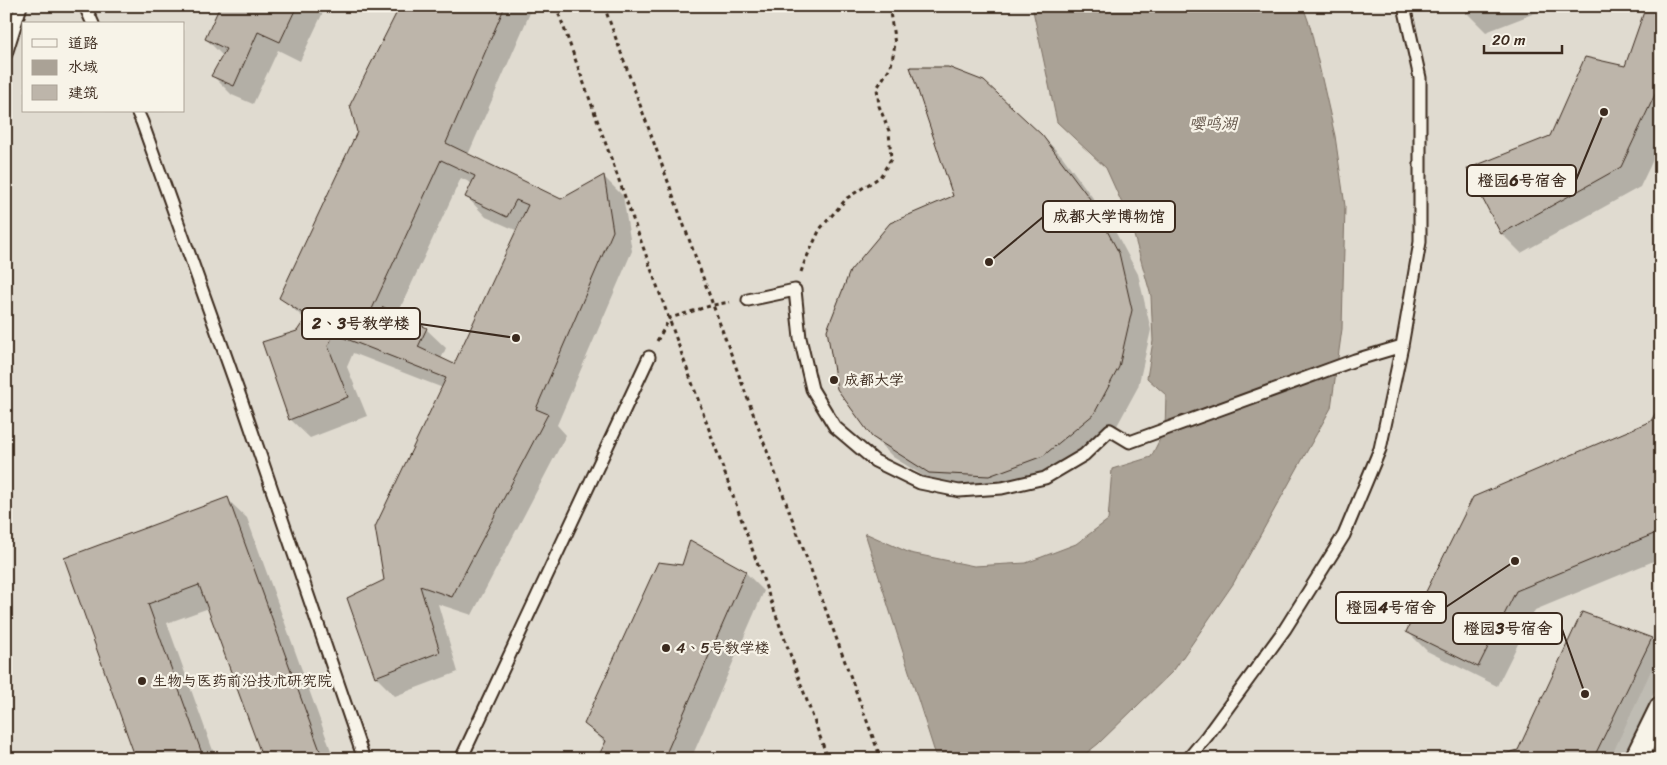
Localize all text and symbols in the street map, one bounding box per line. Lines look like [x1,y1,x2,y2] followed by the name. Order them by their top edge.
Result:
[22,22,185,112] legend
[1484,22,1562,54] scale bar
[1492,27,1526,53] text: 20 m
[68,30,98,56] text: 道路
[68,54,98,80] text: 水域
[68,80,98,106] text: 建筑
[1189,109,1239,138] water label: 嘤鸣湖
[1467,165,1576,196] callout: 橙园6号宿舍
[1477,166,1567,195] text: 橙园6号宿舍
[1043,201,1175,232] callout: 成都大学博物馆
[1053,202,1165,231] text: 成都大学博物馆
[302,308,420,339] callout: 2、3号教学楼
[311,309,410,338] text: 2、3号教学楼
[844,367,904,393] place label: 成都大学
[828,374,840,386] marker: 成都大学
[1336,592,1446,623] callout: 橙园4号宿舍
[1346,593,1436,622] text: 橙园4号宿舍
[1453,613,1562,644] callout: 橙园3号宿舍
[1464,614,1552,643] text: 橙园3号宿舍
[676,635,770,661] place label: 4、5号教学楼
[660,642,672,654] marker: 4、5号教学楼
[152,668,332,694] place label: 生物与医药前沿技术研究院
[136,675,148,687] marker: 生物与医药前沿技术研究院

